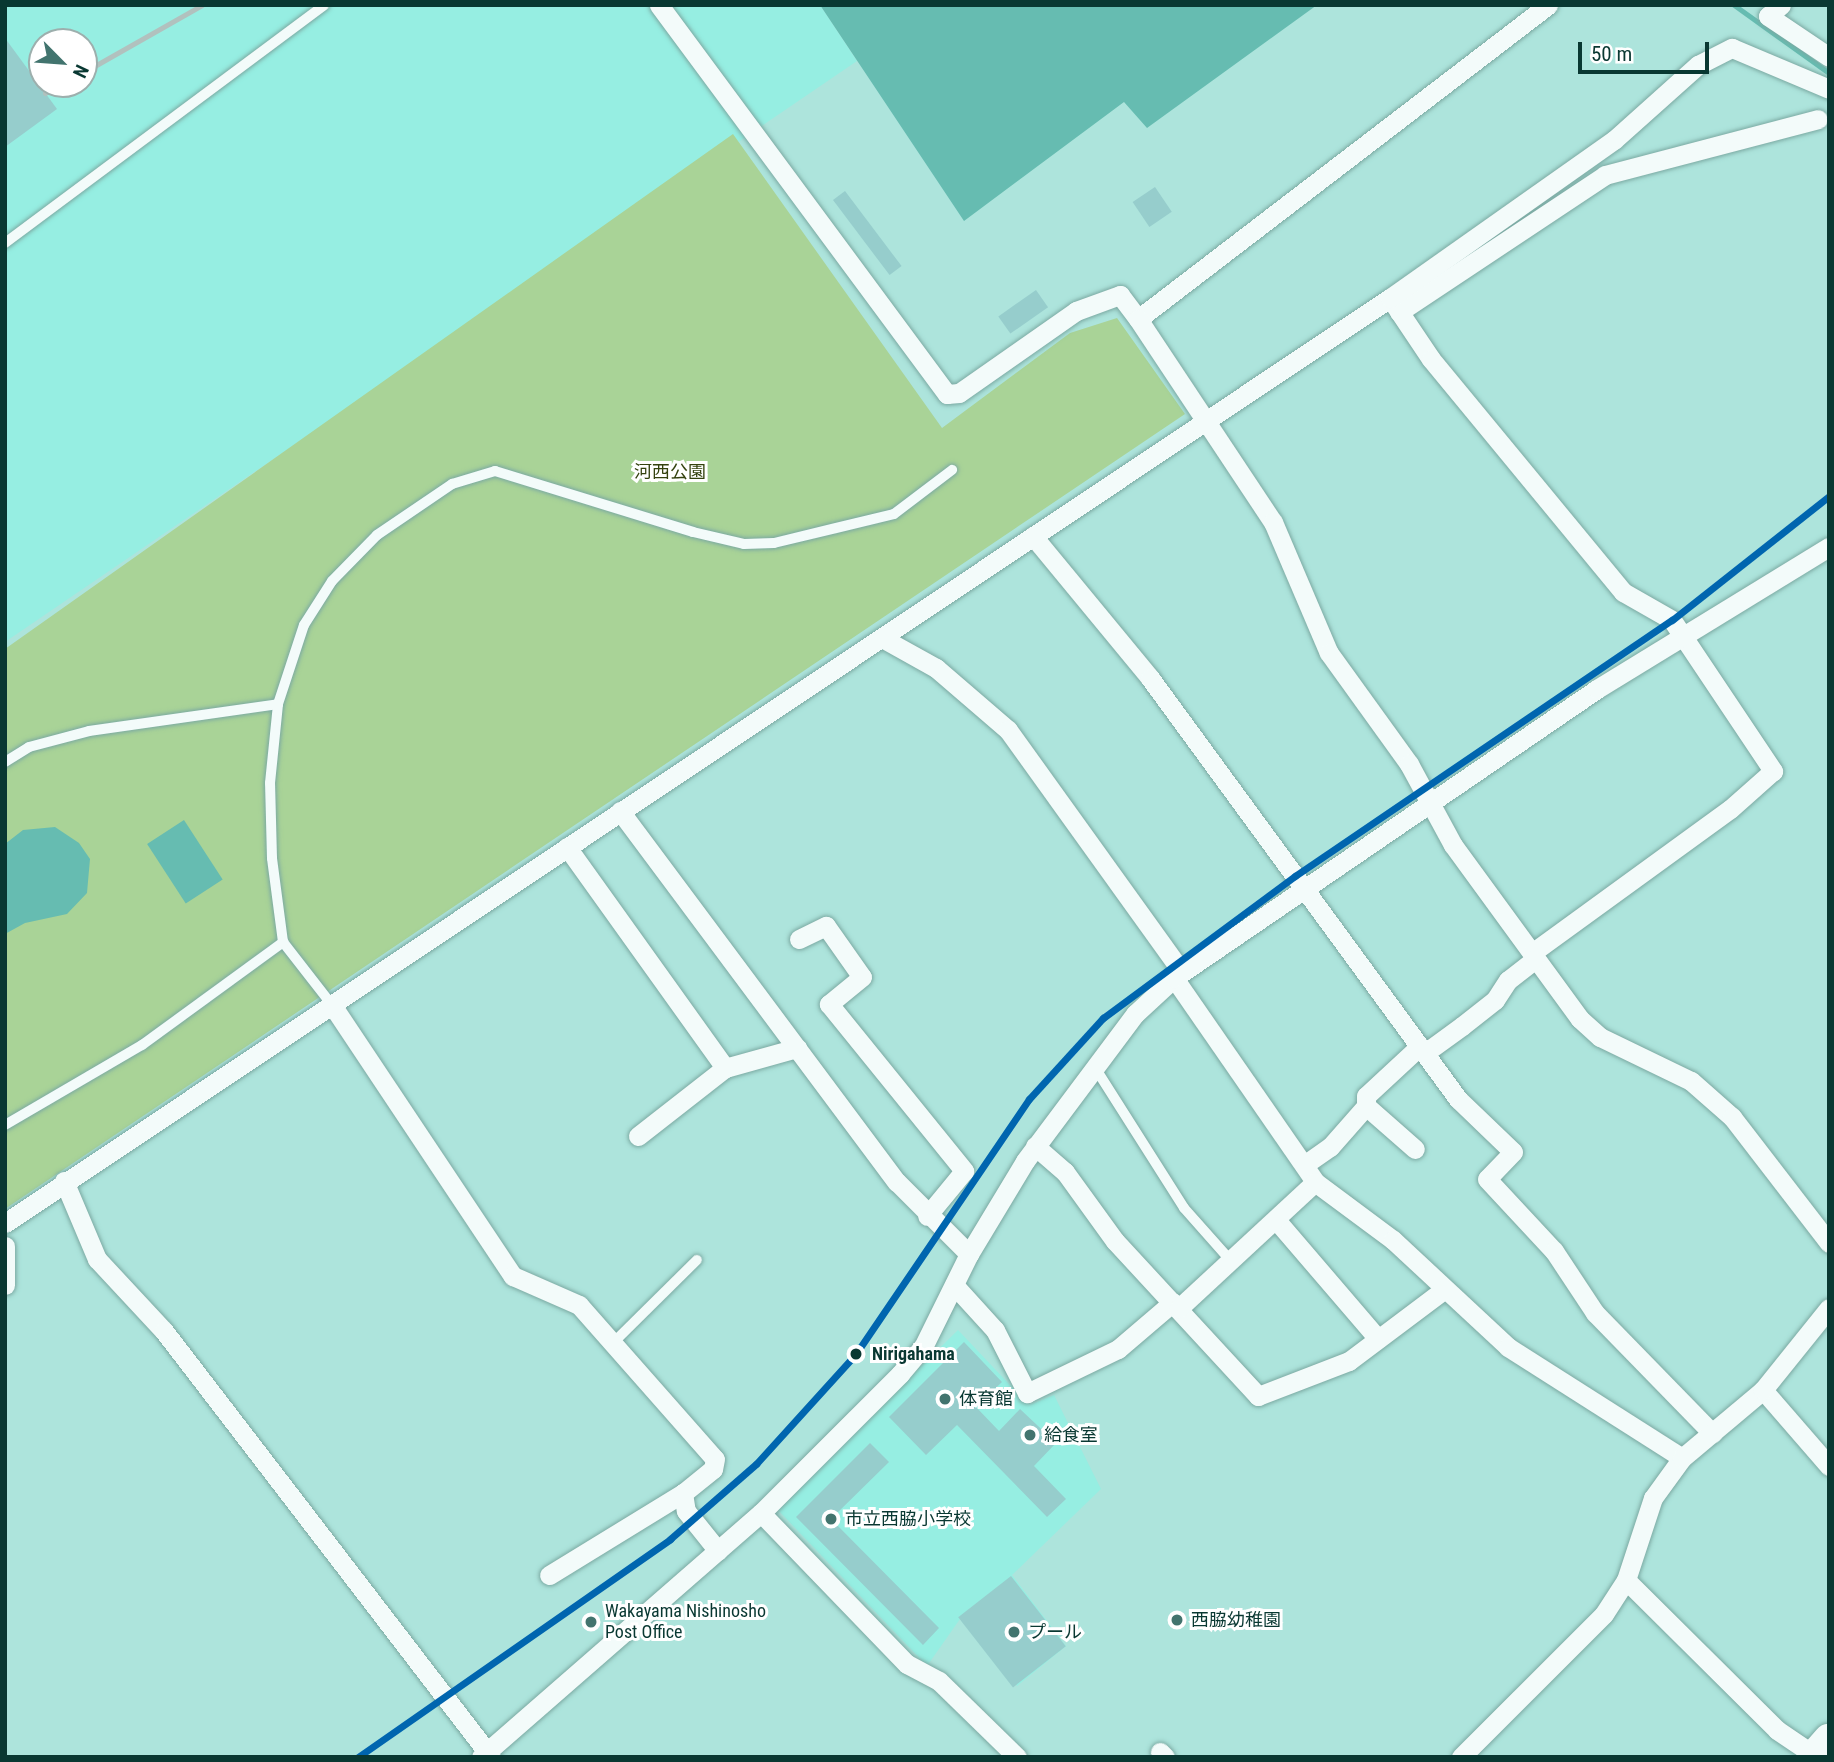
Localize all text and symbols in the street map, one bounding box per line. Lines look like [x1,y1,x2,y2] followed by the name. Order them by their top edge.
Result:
[28,28,98,98] north arrow
[1582,28,1713,72] scale bar
[1591,42,1632,66] text: 50 m
[68,61,94,81] text: N
[634,461,706,483] park label: 河西公園
[872,1343,955,1365] place label: Nirigahama
[846,1344,866,1364] marker: Nirigahama
[959,1388,1013,1410] place label: 体育館
[937,1391,953,1407] marker: 体育館
[1044,1424,1098,1446] place label: 給食室
[1022,1427,1038,1443] marker: 給食室
[845,1508,971,1530] place label: 市立西脇小学校
[823,1511,839,1527] marker: 市立西脇小学校
[605,1601,766,1644] place label: Wakayama Nishinosho Post Office
[1191,1609,1281,1631] place label: 西脇幼稚園
[1169,1612,1185,1628] marker: 西脇幼稚園
[583,1614,599,1630] marker: Wakayama Nishinosho Post Office
[1028,1621,1082,1643] place label: プール
[1006,1624,1022,1640] marker: プール

